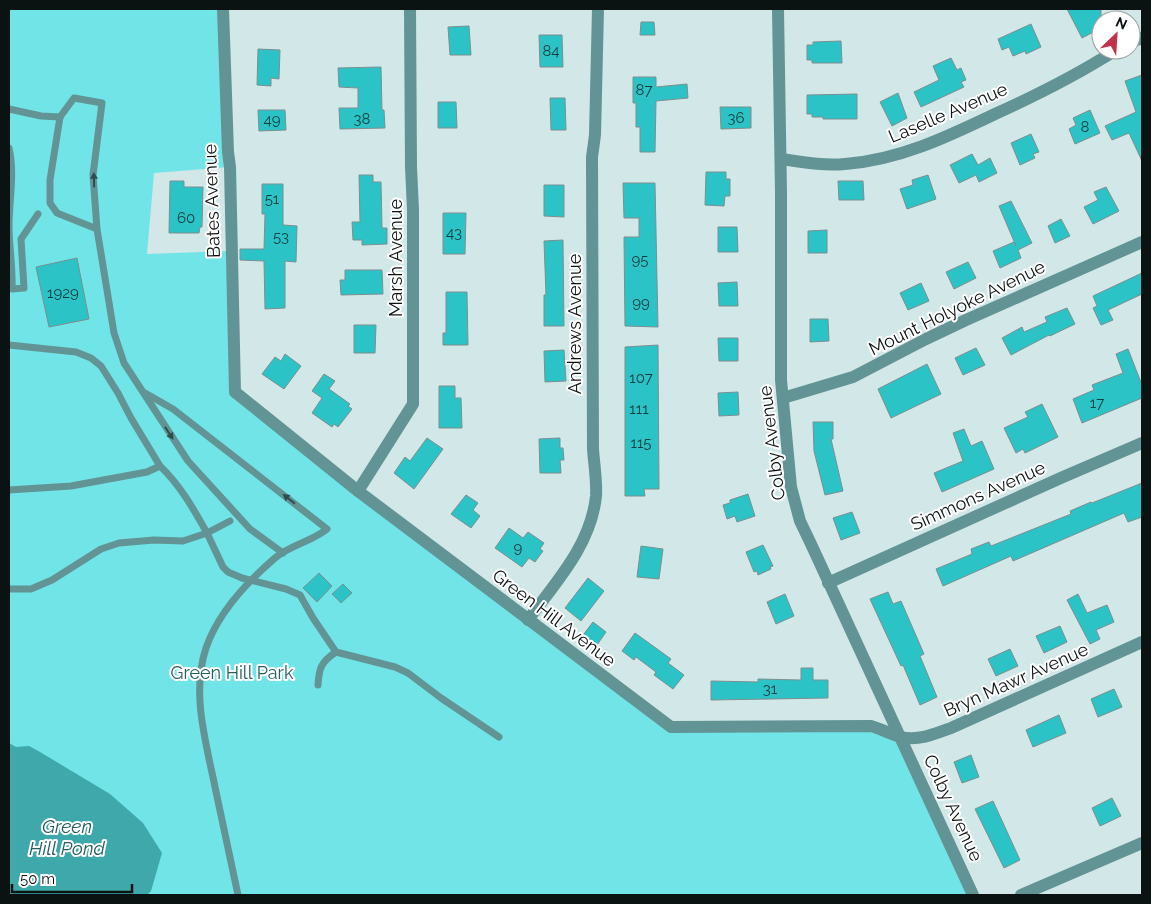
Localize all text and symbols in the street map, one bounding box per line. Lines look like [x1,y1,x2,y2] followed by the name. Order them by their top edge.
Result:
[1091,10,1141,60] north arrow
[1113,14,1130,33] text: N
[542,42,560,60] house number: 84
[885,78,1011,147] street label: Laselle Avenue
[636,81,652,99] house number: 87
[727,109,745,127] house number: 36
[354,110,371,128] house number: 38
[264,111,281,129] house number: 49
[1081,118,1090,136] house number: 8
[199,143,224,258] street label: Bates Avenue
[90,172,98,188] one-way arrow
[265,190,280,208] house number: 51
[385,198,406,317] street label: Marsh Avenue
[177,209,195,227] house number: 60
[446,224,462,242] house number: 43
[273,228,289,246] house number: 53
[632,251,648,269] house number: 95
[564,253,585,394] street label: Andrews Avenue
[865,256,1049,359] street label: Mount Holyoke Avenue
[47,284,79,302] house number: 1929
[632,294,650,312] house number: 99
[629,369,653,387] house number: 107
[754,384,789,502] street label: Colby Avenue
[1090,394,1104,412] house number: 17
[629,400,649,418] house number: 111
[164,426,174,439] one-way arrow
[630,434,652,452] house number: 115
[907,456,1049,535] street label: Simmons Avenue
[283,493,296,504] one-way arrow
[514,539,523,557] house number: 9
[489,564,620,671] street label: Green Hill Avenue
[940,638,1092,721] street label: Bryn Mawr Avenue
[171,662,294,683] park label: Green Hill Park
[763,680,778,698] house number: 31
[920,751,987,865] street label: Colby Avenue
[29,815,106,859] water label: Green Hill Pond
[12,862,132,894] scale bar
[20,870,55,888] text: 50 m

